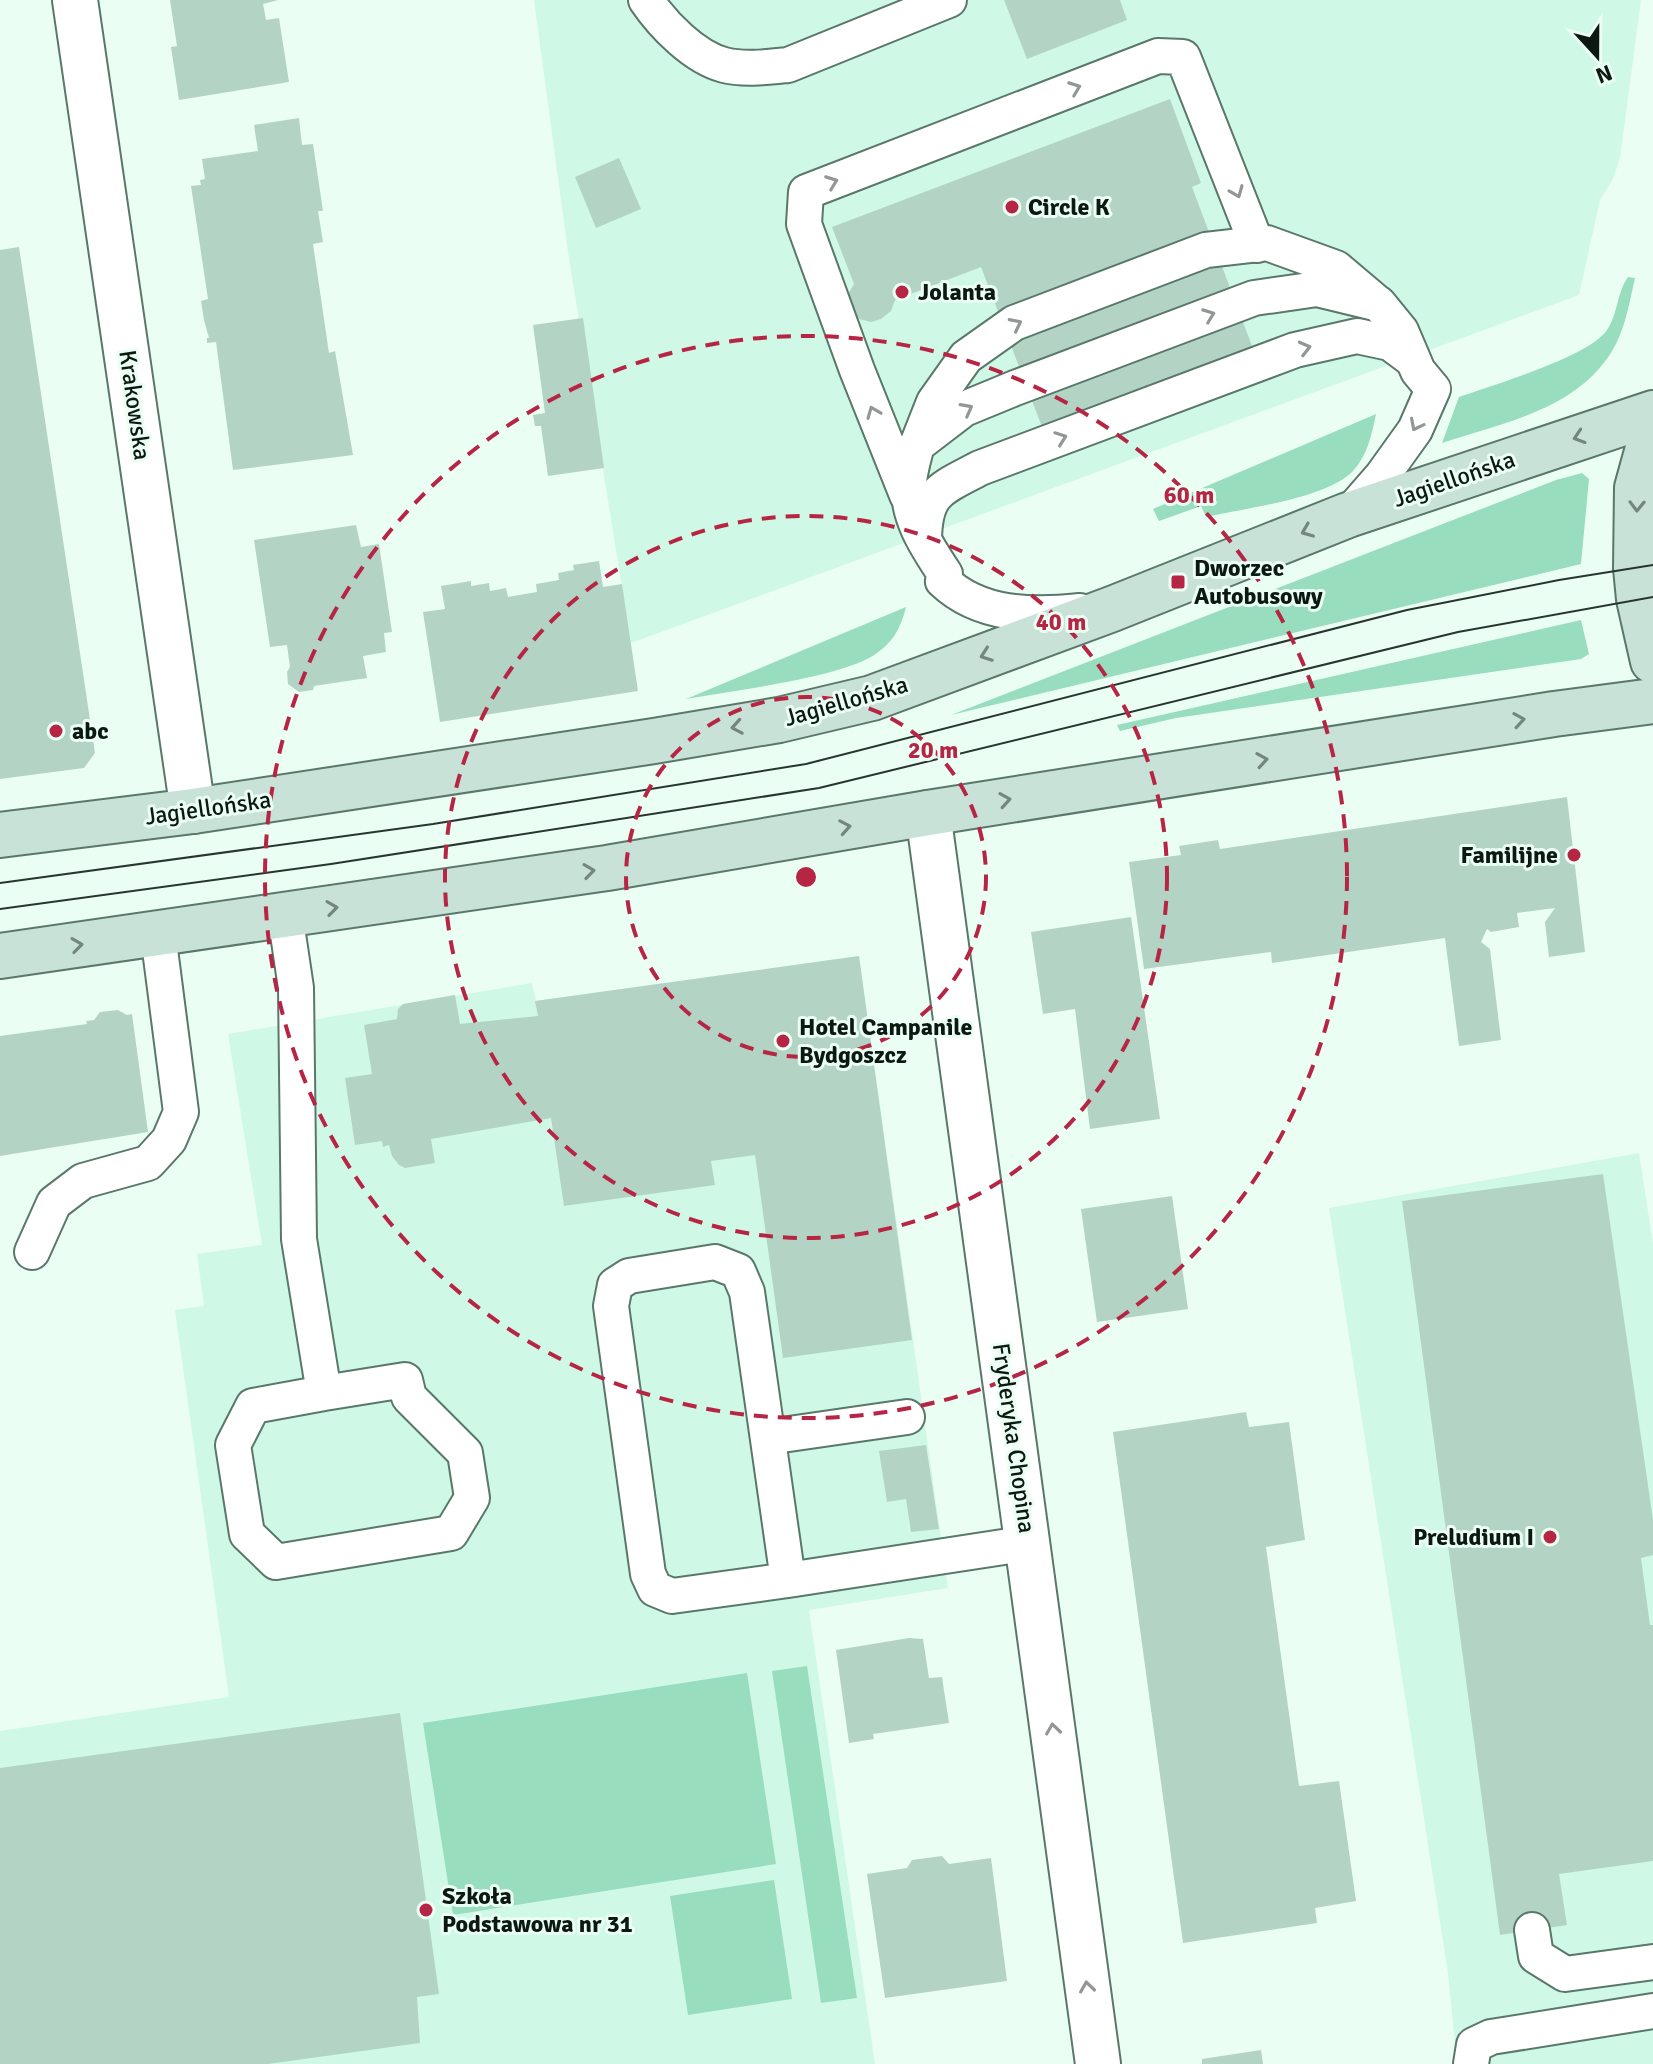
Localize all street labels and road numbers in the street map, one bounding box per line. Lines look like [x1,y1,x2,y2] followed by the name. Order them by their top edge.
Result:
[112,348,158,462] street label: Krakowska
[1389,444,1519,514] street label: Jagiellońska
[781,669,911,733] street label: Jagiellońska
[143,784,273,832] street label: Jagiellońska
[986,1341,1042,1535] street label: Fryderyka Chopina

